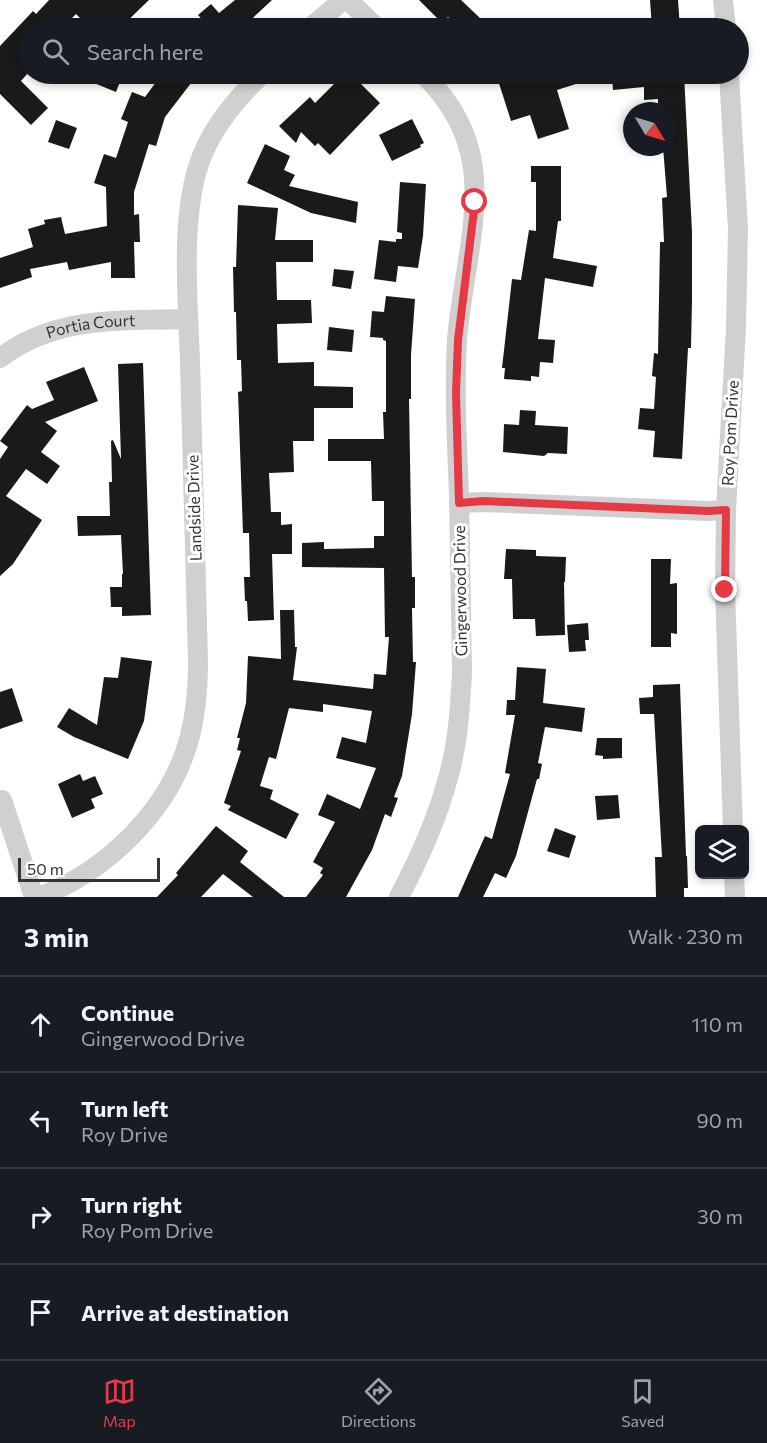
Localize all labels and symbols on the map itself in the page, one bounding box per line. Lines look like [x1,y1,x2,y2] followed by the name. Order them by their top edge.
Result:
[623,102,677,156] north arrow
[461,188,487,214] route start
[43,310,136,342] street label: Portia Court
[717,380,742,486] street label: Roy Pom Drive
[182,454,205,562] street label: Landside Drive
[449,525,470,657] street label: Gingerwood Drive
[711,576,737,602] route end
[18,855,160,882] scale bar

